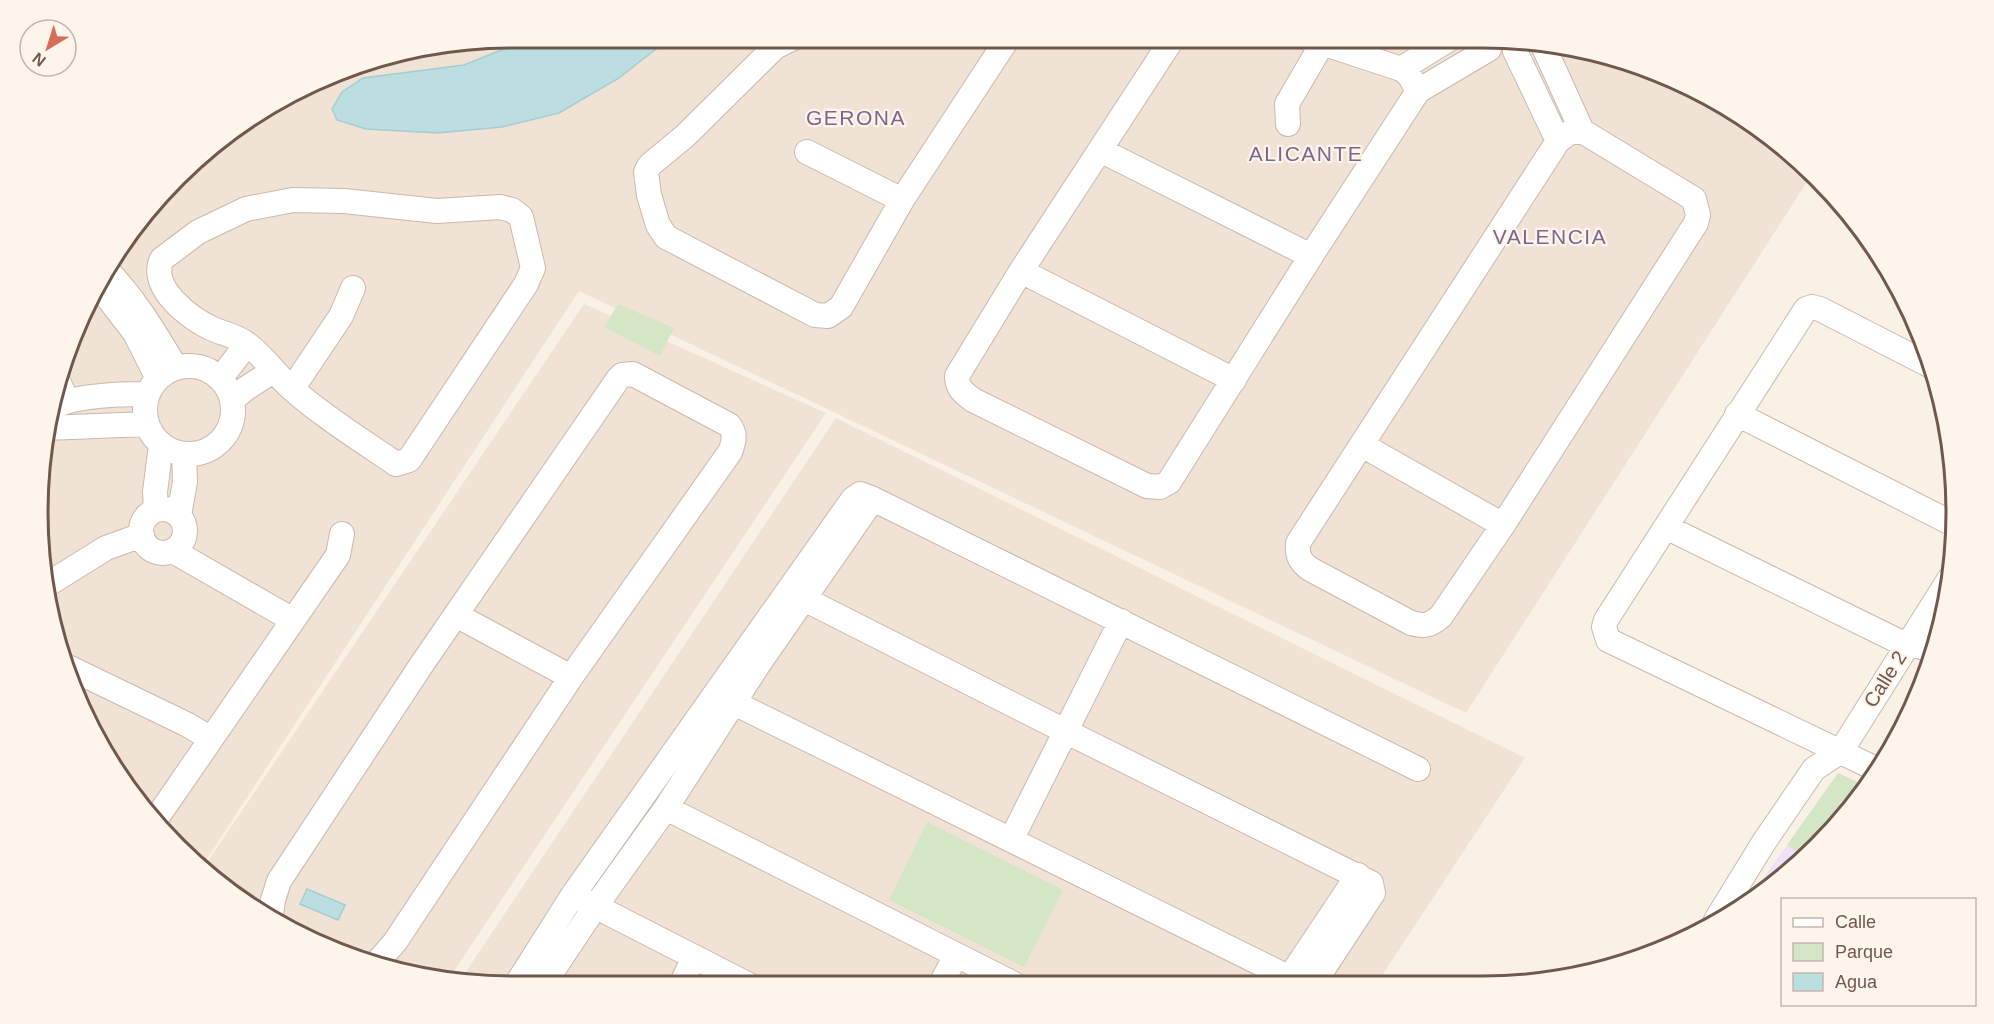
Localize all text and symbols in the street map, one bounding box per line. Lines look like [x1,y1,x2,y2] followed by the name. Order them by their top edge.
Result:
[18,18,78,78] north arrow
[29,49,49,70] text: N
[806,106,906,129] district label: GERONA
[1249,142,1363,165] district label: ALICANTE
[1493,225,1607,248] district label: VALENCIA
[1859,647,1911,711] street label: Calle 2
[1781,898,1976,1006] legend
[1835,912,1876,932] text: Calle
[1835,942,1893,962] text: Parque
[1835,972,1878,992] text: Agua

